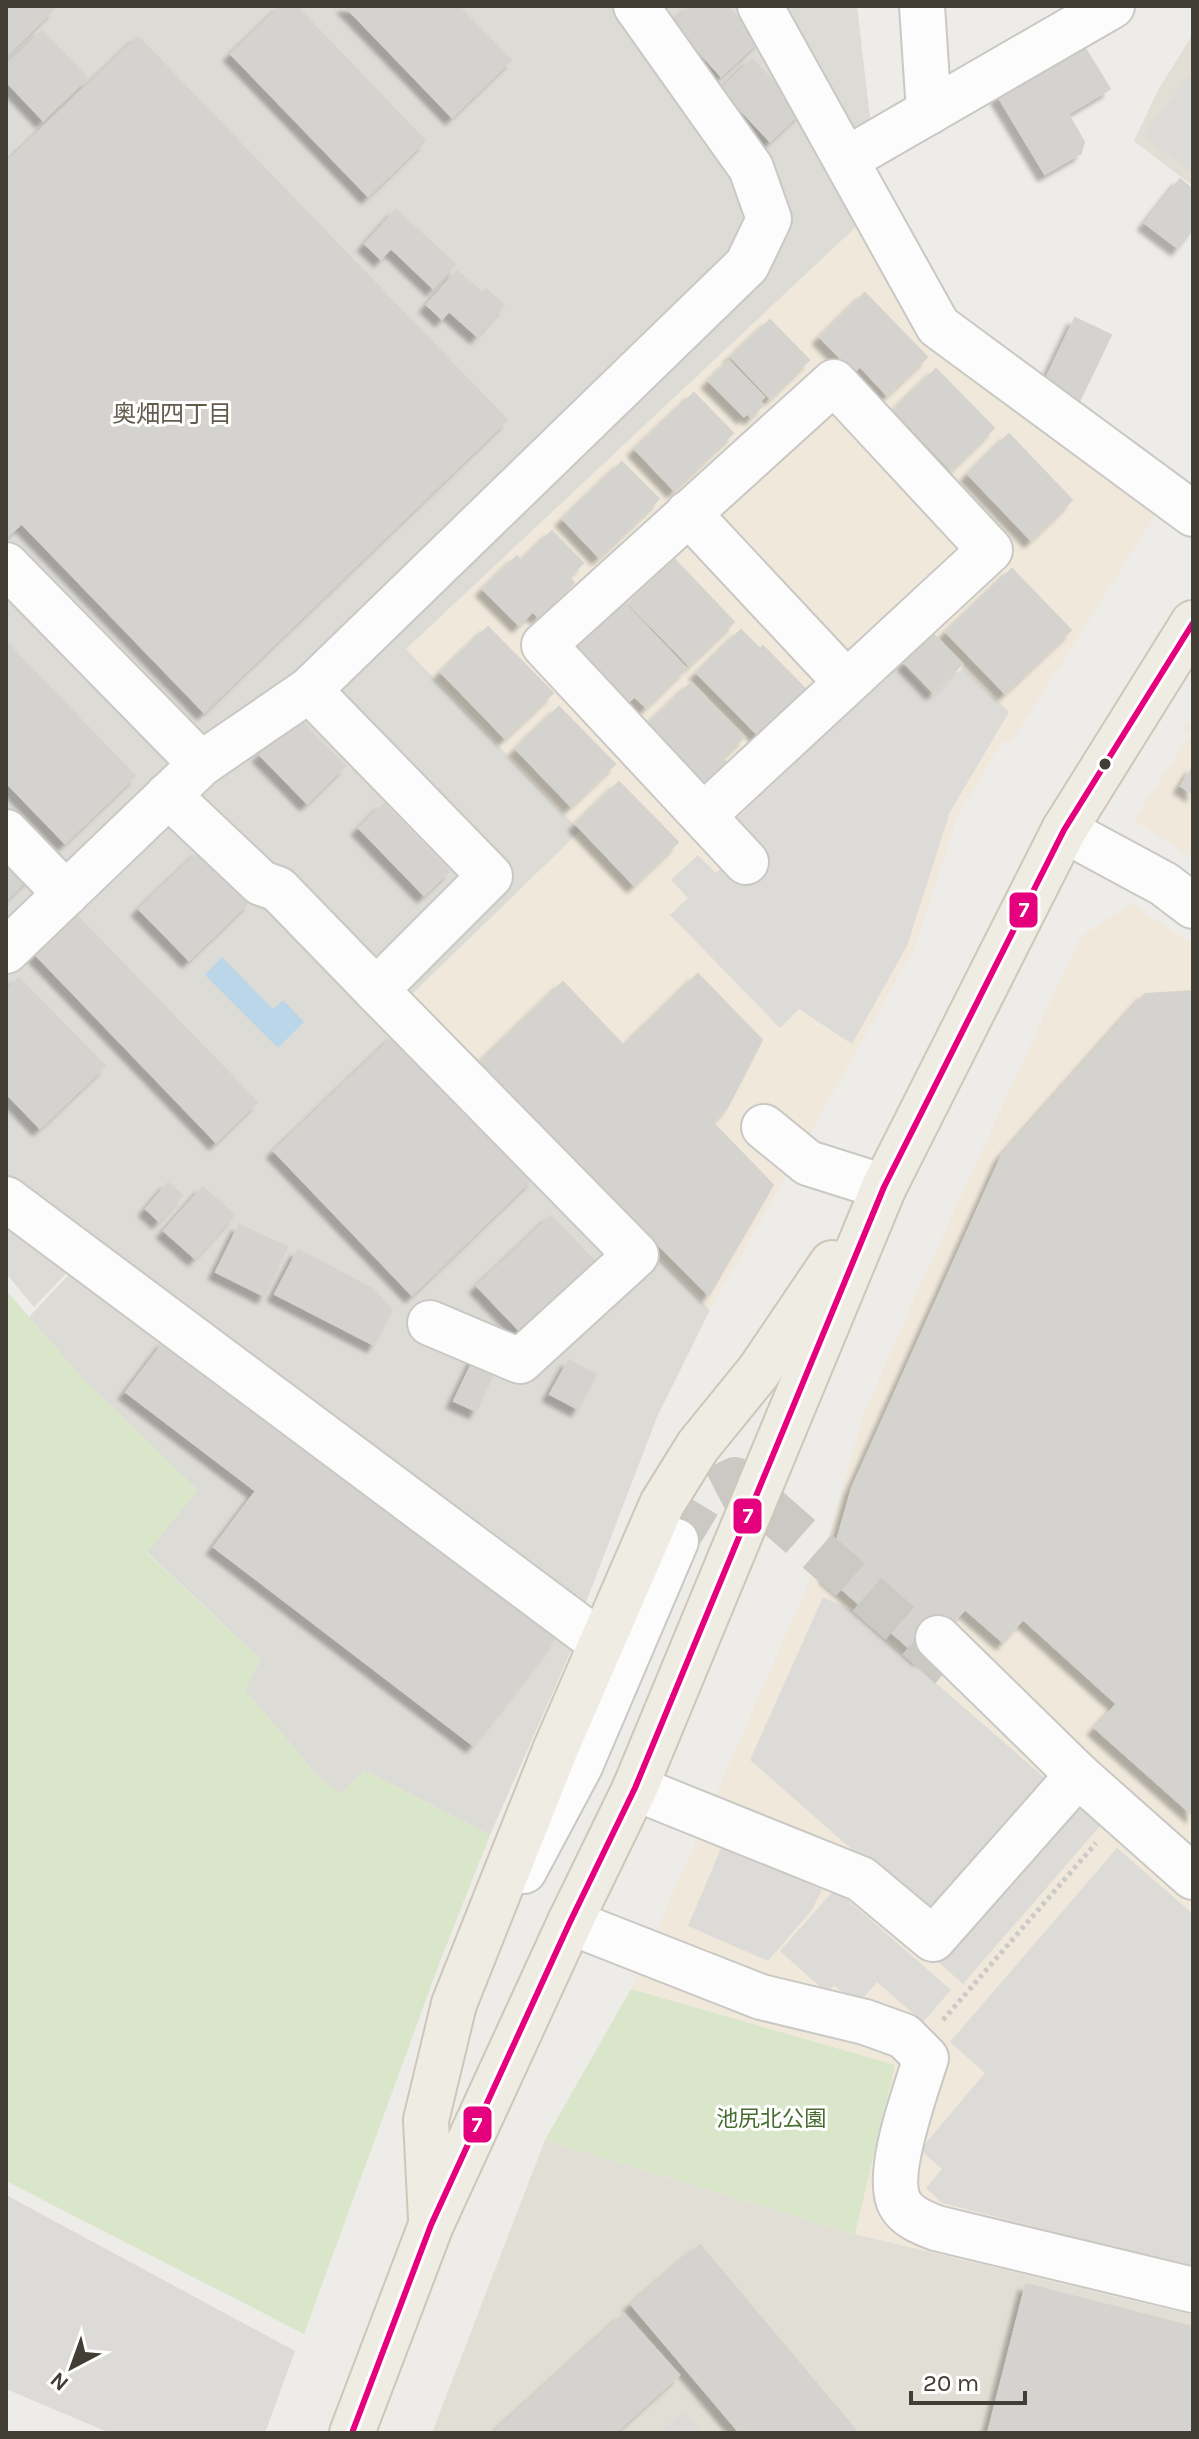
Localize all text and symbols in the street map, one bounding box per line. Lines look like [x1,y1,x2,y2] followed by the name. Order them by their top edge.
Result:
[112,400,232,428] district label: 奥畑四丁目
[1097,756,1113,772] unlabelled marker
[1008,891,1039,929] line badge: 7
[1019,897,1030,923] text: 7
[732,1497,763,1535] line badge: 7
[743,1503,754,1529] text: 7
[462,2105,493,2144] line badge: 7
[716,2106,826,2132] park label: 池尻北公園
[472,2112,483,2138] text: 7
[32,2327,112,2407] north arrow
[911,2355,1025,2405] scale bar
[45,2366,74,2396] text: N
[923,2369,979,2397] text: 20 m

